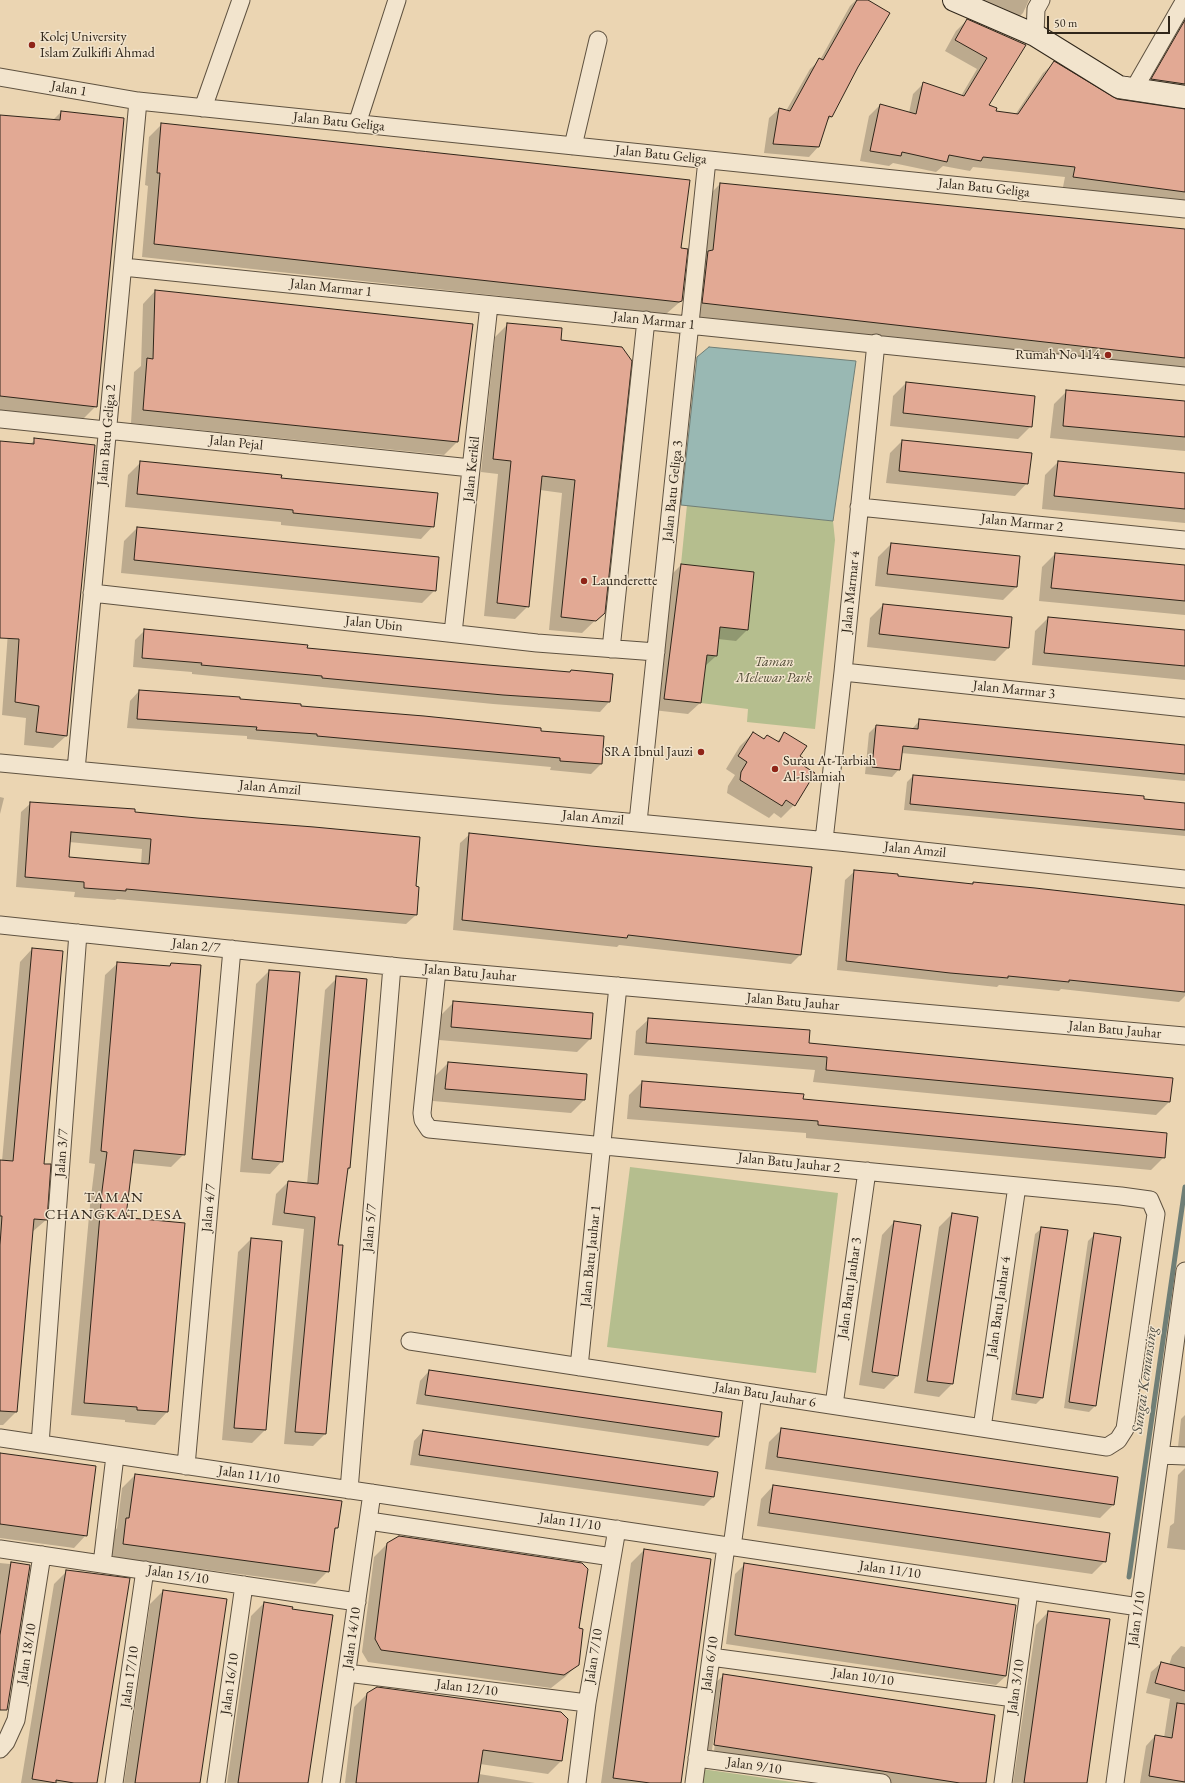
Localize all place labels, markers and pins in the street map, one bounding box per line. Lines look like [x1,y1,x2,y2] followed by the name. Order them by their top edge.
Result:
[40,29,155,62] place label: Kolej University Islam Zulkifli Ahmad
[27,40,37,50] marker: Kolej University Islam Zulkifli Ahmad
[1015,347,1100,363] place label: Rumah No 114
[1103,350,1113,360] marker: Rumah No 114
[592,573,657,589] place label: Launderette
[579,576,589,586] marker: Launderette
[604,744,693,760] place label: SRA Ibnul Jauzi
[696,747,706,757] marker: SRA Ibnul Jauzi
[783,753,876,786] place label: Surau At-Tarbiah Al-Islamiah
[770,764,780,774] marker: Surau At-Tarbiah Al-Islamiah

